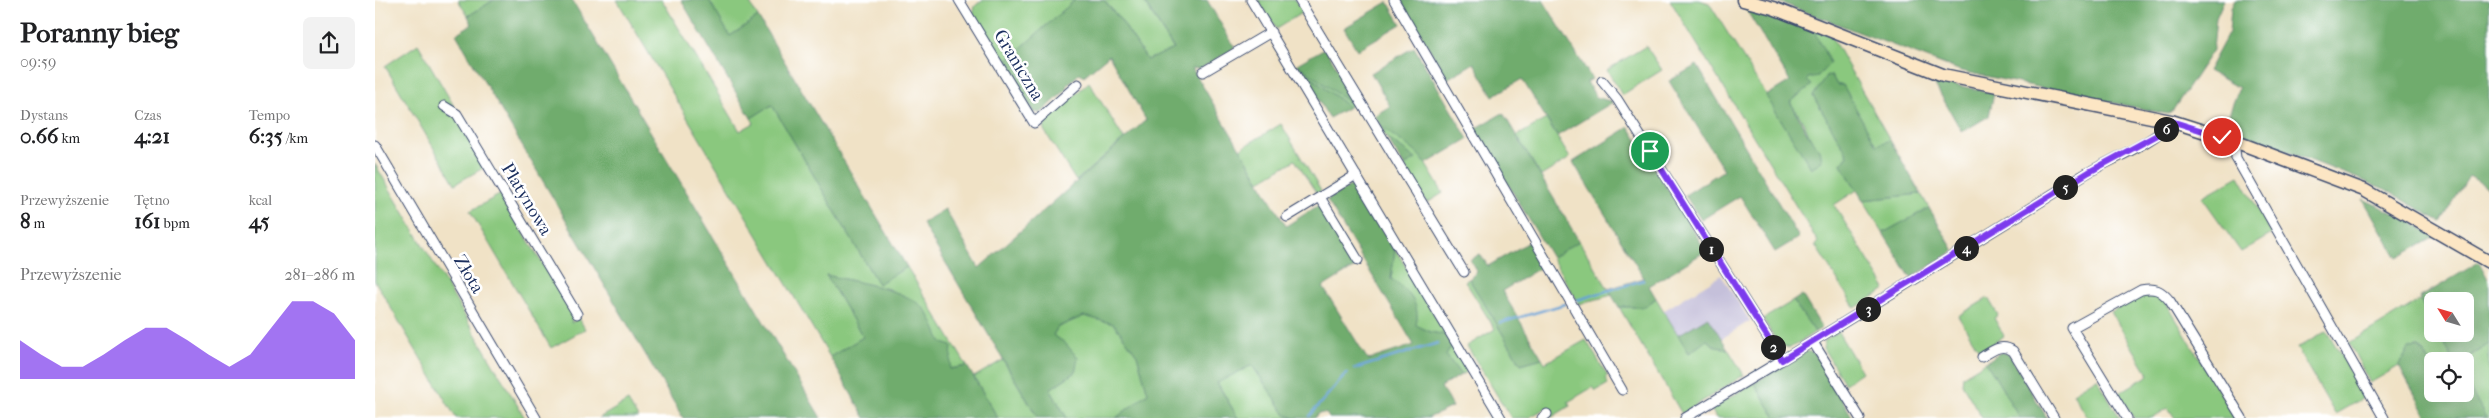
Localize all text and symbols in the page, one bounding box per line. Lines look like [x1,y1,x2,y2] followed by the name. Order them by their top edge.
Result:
[20,16,179,49] text: Poranny bieg
[303,17,355,69] button: share
[989,26,1048,105] street label: Graniczna
[20,52,56,71] text: 09:59
[20,107,68,124] text: Dystans
[134,107,162,124] text: Czas
[249,107,290,124] text: Tempo
[2153,116,2179,142] pin: 6
[2201,116,2243,158] pin
[2163,121,2170,138] text: 6
[2208,123,2236,151] icon: check
[20,124,58,148] text: 0.66
[134,124,170,148] text: 4:21
[249,124,283,148] text: 6:35
[58,130,80,147] text: km
[283,130,308,147] text: /km
[1629,130,1671,172] pin
[1636,137,1664,165] icon: arrive
[497,159,557,240] street label: Platynowa
[2053,174,2077,200] pin: 5
[2062,179,2069,196] text: 5
[20,192,109,209] text: Przewyższenie
[134,192,170,209] text: Tętno
[249,192,272,209] text: kcal
[20,209,31,233] text: 8
[134,209,161,233] text: 161
[249,209,270,233] text: 45
[31,215,45,232] text: m
[161,215,190,232] text: bpm
[1699,236,1723,262] pin: 1
[1953,236,1979,260] pin: 4
[1962,240,1971,257] text: 4
[1709,241,1714,258] text: 1
[449,251,488,298] street label: Złota
[20,265,122,284] text: Przewyższenie
[284,265,355,284] text: 281–286 m
[2424,292,2474,342] north arrow
[2424,292,2474,402] map controls
[1855,296,1881,322] pin: 3
[1866,301,1871,318] text: 3
[1761,334,1785,360] pin: 2
[1770,339,1777,356] text: 2
[2424,352,2474,402] button: locate

